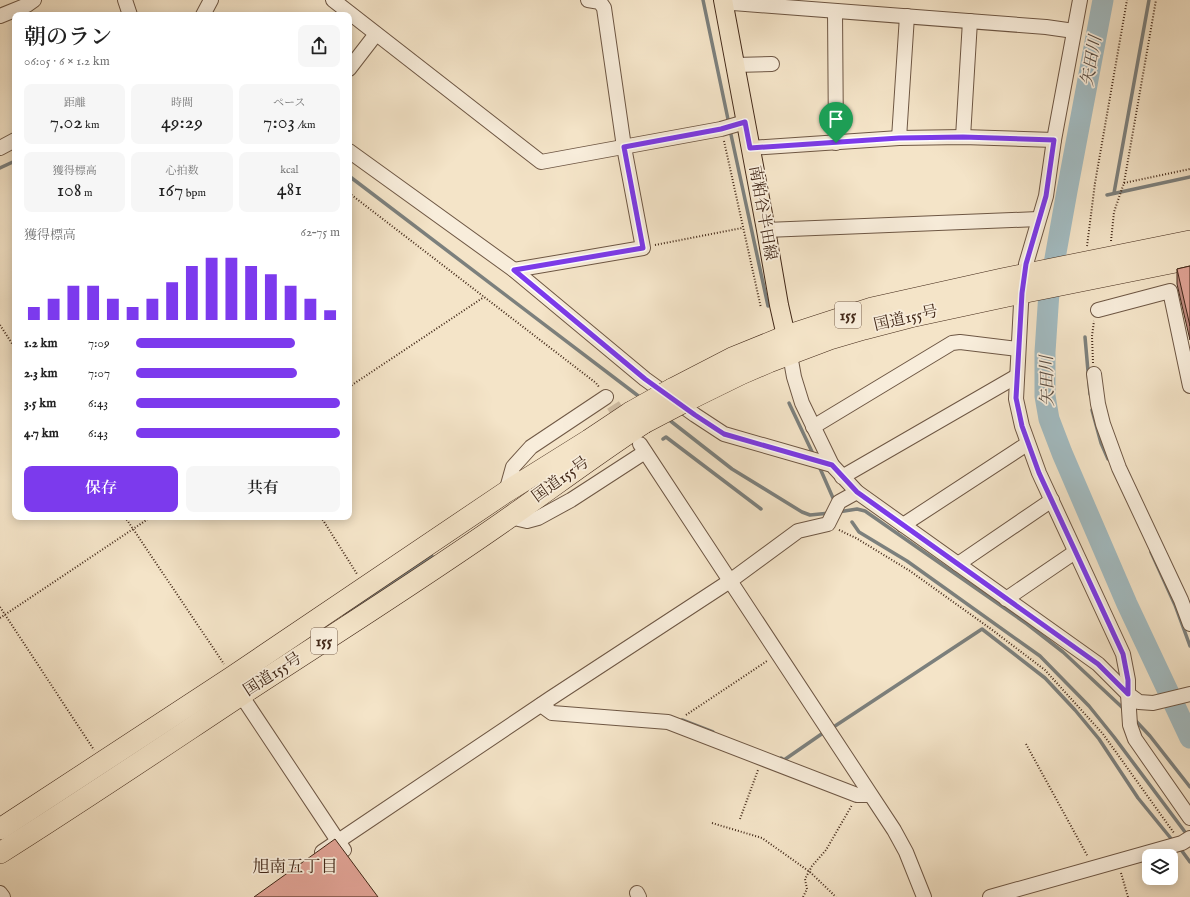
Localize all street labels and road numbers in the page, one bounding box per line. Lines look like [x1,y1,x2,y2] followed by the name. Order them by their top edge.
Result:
[744,164,780,262] street label: 南粕谷半田線
[835,302,861,328] road number: 155
[872,302,940,336] street label: 国道155号
[529,453,593,507] street label: 国道155号
[311,628,337,654] road number: 155
[240,649,306,701] street label: 国道155号

